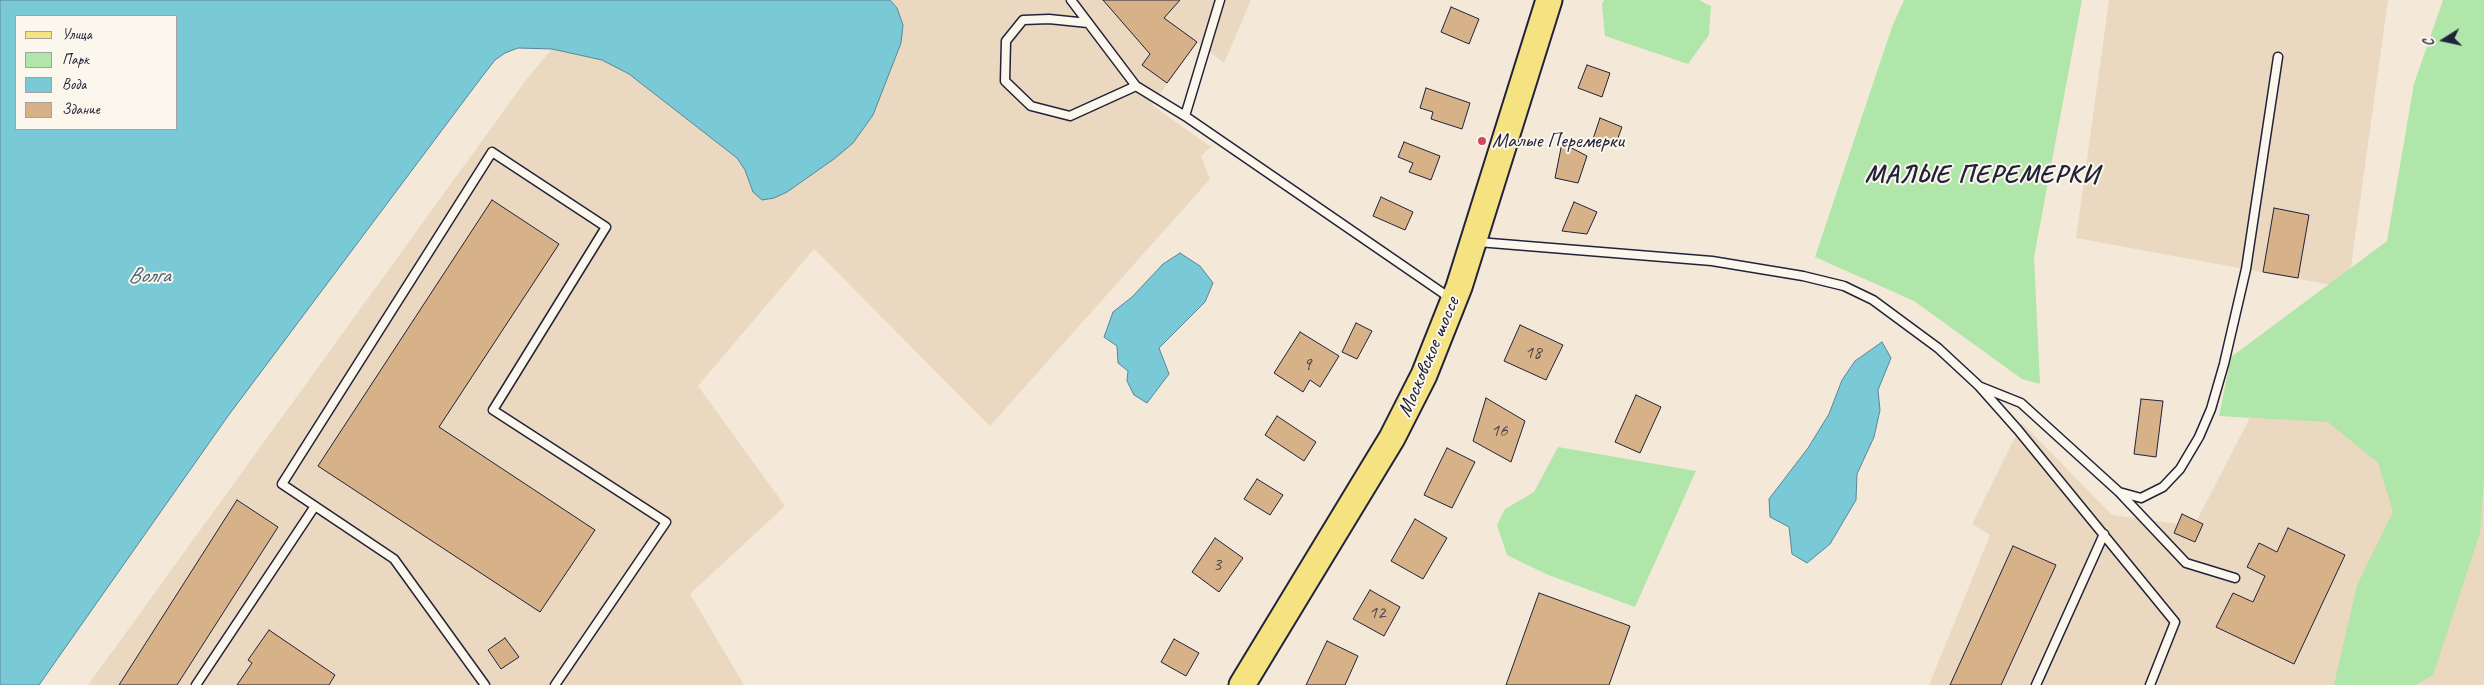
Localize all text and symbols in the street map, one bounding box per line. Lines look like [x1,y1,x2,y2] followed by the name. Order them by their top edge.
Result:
[15,15,178,130] legend
[2419,15,2469,65] north arrow
[62,25,92,44] text: Улица
[2420,38,2438,48] text: С
[62,50,89,69] text: Парк
[62,75,86,94] text: Вода
[62,100,100,119] text: Здание
[1492,128,1624,154] place label: Малые Перемерки
[1476,135,1488,147] marker: Малые Перемерки
[1860,159,2104,191] district label: МАЛЫЕ ПЕРЕМЕРКИ
[128,263,170,289] water label: Волга
[1392,293,1466,421] street label: Московское шоссе
[1524,342,1542,364] house number: 18
[1303,354,1311,376] house number: 9
[1490,420,1508,442] house number: 16
[1213,554,1221,576] house number: 3
[1368,602,1386,624] house number: 12

